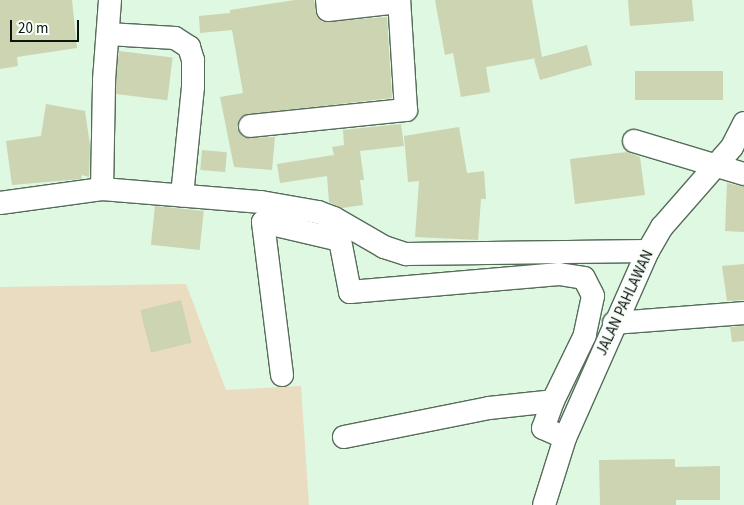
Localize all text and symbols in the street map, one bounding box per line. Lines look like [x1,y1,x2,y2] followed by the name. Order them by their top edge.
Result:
[12,10,81,42] scale bar
[18,18,48,39] text: 20 m
[593,247,657,359] street label: JALAN PAHLAWAN

